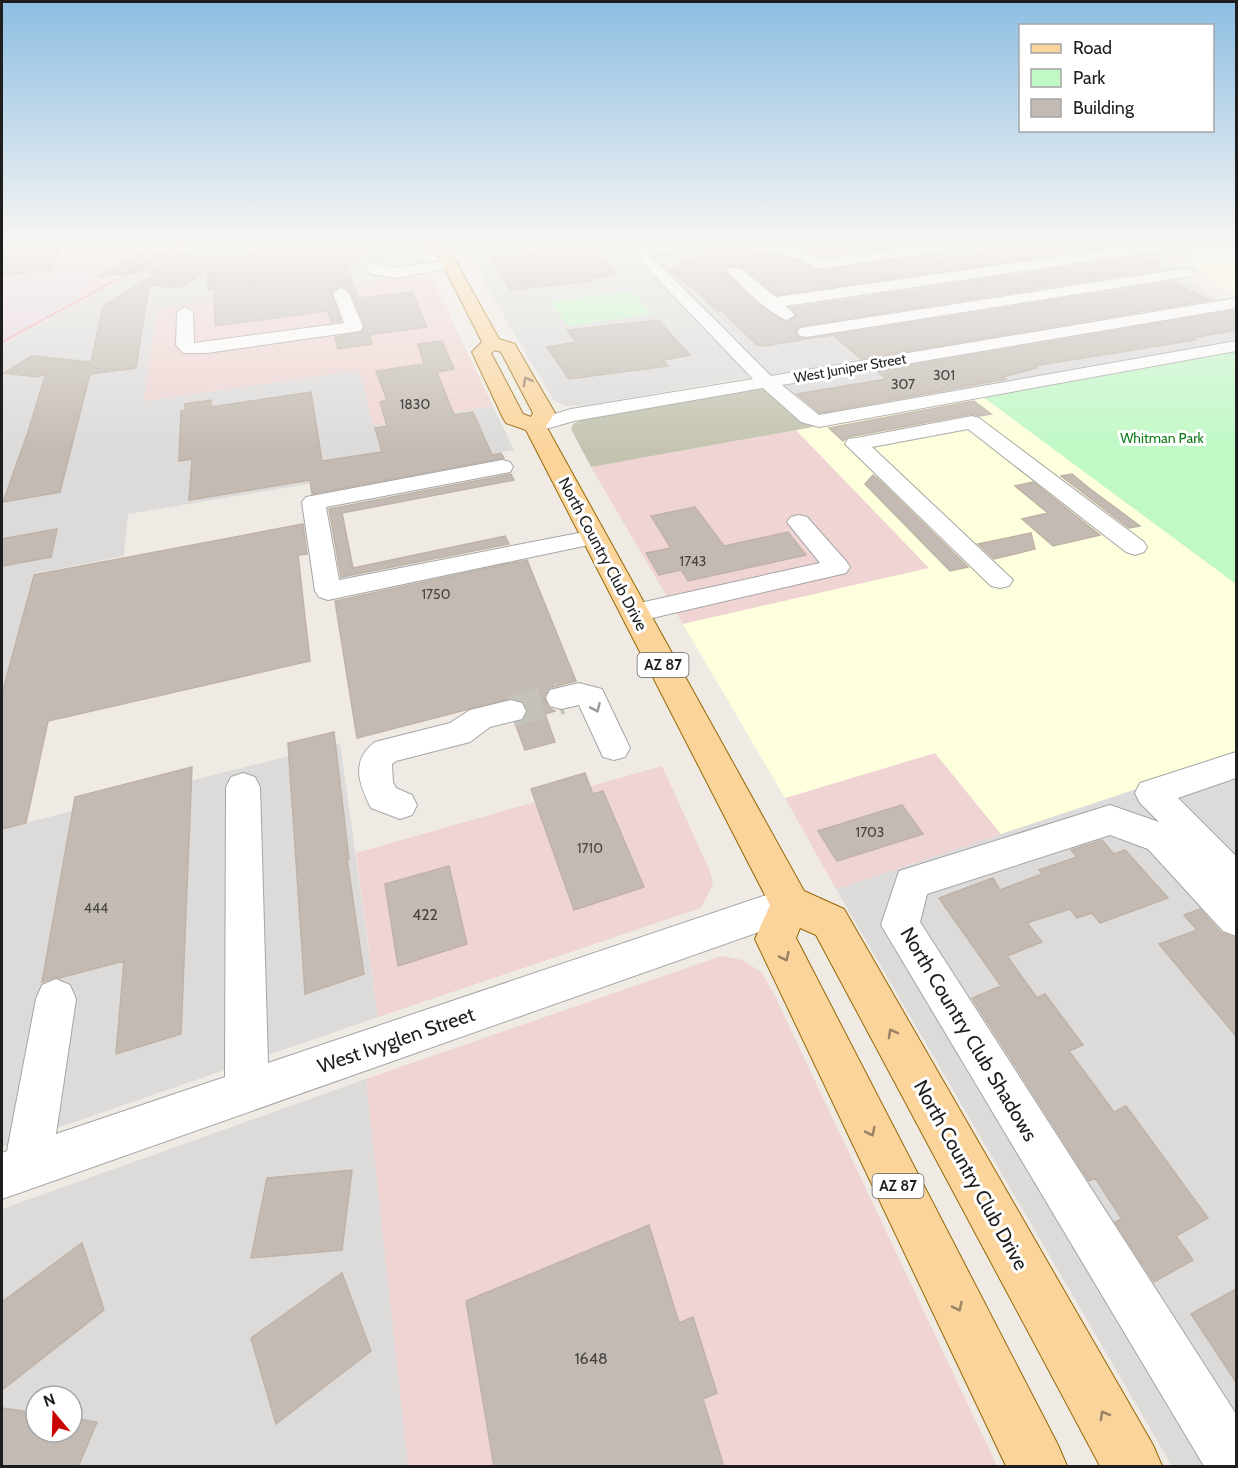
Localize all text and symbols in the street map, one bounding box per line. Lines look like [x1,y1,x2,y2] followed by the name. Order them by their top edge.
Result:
[1019,24,1214,132] legend
[1073,37,1112,59] text: Road
[1073,67,1106,89] text: Park
[1073,97,1135,119] text: Building
[792,349,908,387] street label: West Juniper Street
[933,366,955,384] house number: 301
[891,375,915,393] house number: 307
[522,376,534,387] one-way arrow
[400,395,430,413] house number: 1830
[1120,429,1205,447] park label: Whitman Park
[555,474,651,634] street label: North Country Club Drive
[680,552,706,570] house number: 1743
[422,585,451,603] house number: 1750
[638,653,688,677] road number: AZ 87
[589,702,601,713] one-way arrow
[856,823,884,841] house number: 1703
[577,839,603,857] house number: 1710
[84,899,108,917] house number: 444
[412,905,438,924] house number: 422
[896,923,1042,1145] street label: North Country Club Shadows
[777,951,789,962] one-way arrow
[314,1002,478,1078] street label: West Ivyglen Street
[888,1029,899,1040] one-way arrow
[909,1076,1033,1274] street label: North Country Club Drive
[864,1126,876,1137] one-way arrow
[872,1174,924,1198] road number: AZ 87
[951,1300,962,1311] one-way arrow
[574,1349,608,1368] house number: 1648
[24,1384,84,1444] north arrow
[41,1389,58,1411] text: N
[1100,1411,1111,1422] one-way arrow

